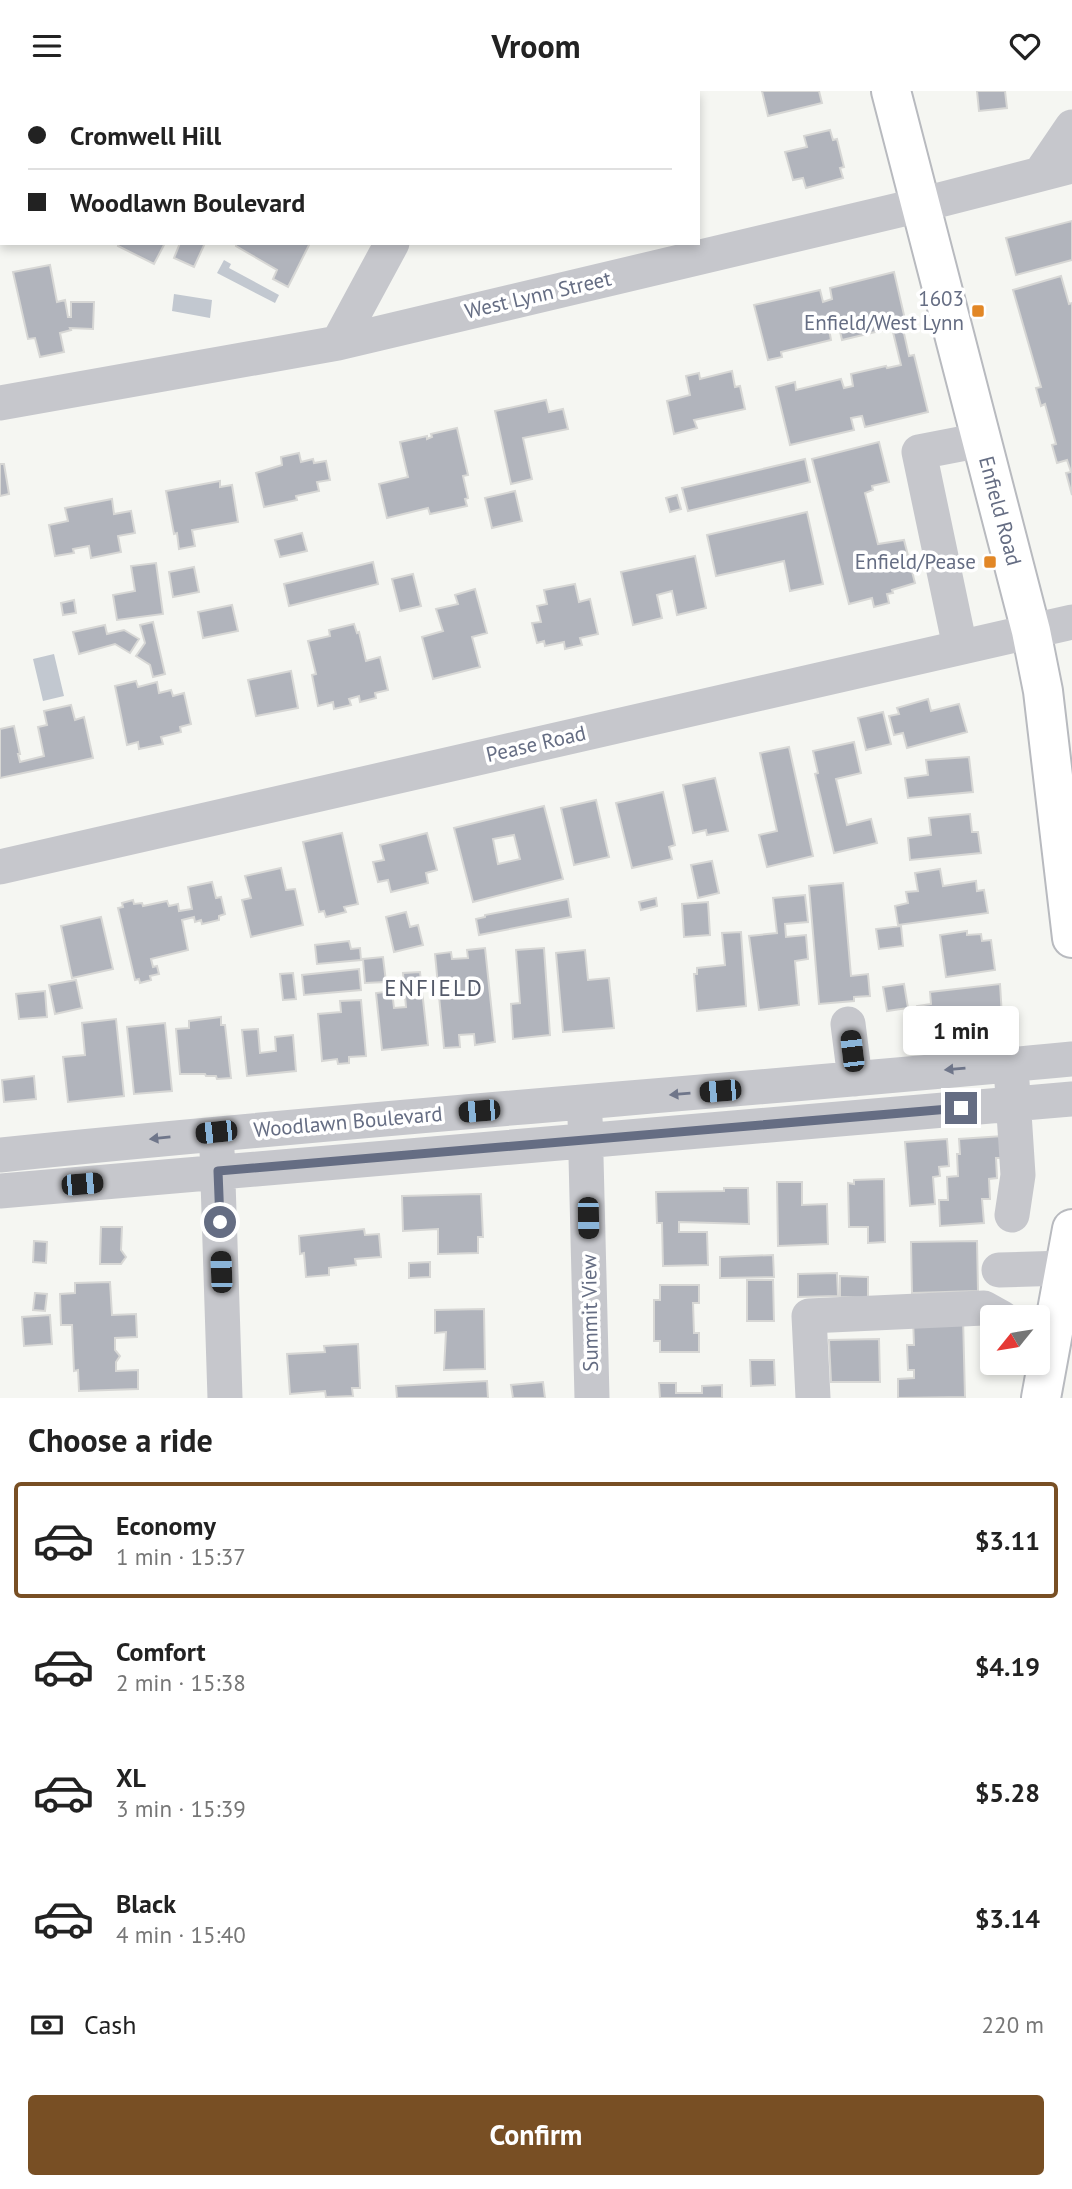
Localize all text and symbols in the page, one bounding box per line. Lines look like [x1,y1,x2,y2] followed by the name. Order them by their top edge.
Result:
[492,25,580,67] text: Vroom
[28,27,66,65] icon: menu
[1006,27,1044,65] icon: heart
[70,119,221,152] text: Cromwell Hill
[70,186,305,219] text: Woodlawn Boulevard
[462,265,614,324] street label: West Lynn Street
[804,285,964,336] place label: 1603 Enfield/West Lynn
[970,303,986,319] marker: 1603 Enfield/West Lynn
[973,453,1028,569] street label: Enfield Road
[855,548,976,575] place label: Enfield/Pease
[982,554,998,570] marker: Enfield/Pease
[483,719,588,768] street label: Pease Road
[384,973,484,1002] district label: ENFIELD
[903,1007,1019,1055] callout: 1 min
[933,1016,989,1045] text: 1 min
[840,1029,865,1073] car
[944,1064,966,1075] one-way arrow
[699,1079,742,1103] car
[669,1089,691,1100] one-way arrow
[945,1092,977,1124] route end
[458,1099,501,1123] car
[252,1100,444,1143] street label: Woodlawn Boulevard
[195,1119,238,1145] car
[149,1133,171,1144] one-way arrow
[61,1172,104,1196] car
[578,1197,599,1239] car
[204,1206,236,1238] route start
[210,1251,233,1293] car
[575,1253,604,1372] street label: Summit View
[980,1305,1050,1375] north arrow
[980,1305,1050,1375] map controls
[28,1419,213,1461] text: Choose a ride
[32,1509,95,1572] icon: car
[116,1509,216,1542] text: Economy
[975,1524,1040,1557] text: $3.11
[116,1542,246,1571] text: 1 min · 15:37
[32,1635,95,1698] icon: car
[116,1635,206,1668] text: Comfort
[975,1650,1040,1683] text: $4.19
[116,1668,246,1697] text: 2 min · 15:38
[32,1761,95,1824] icon: car
[116,1761,146,1794] text: XL
[975,1776,1040,1809] text: $5.28
[116,1794,246,1823] text: 3 min · 15:39
[32,1887,95,1950] icon: car
[116,1887,176,1920] text: Black
[975,1902,1040,1935] text: $3.14
[116,1920,246,1949] text: 4 min · 15:40
[28,2006,66,2044] icon: cash
[84,2008,136,2041] text: Cash
[982,2010,1044,2039] text: 220 m
[28,2095,1044,2175] button: Confirm

